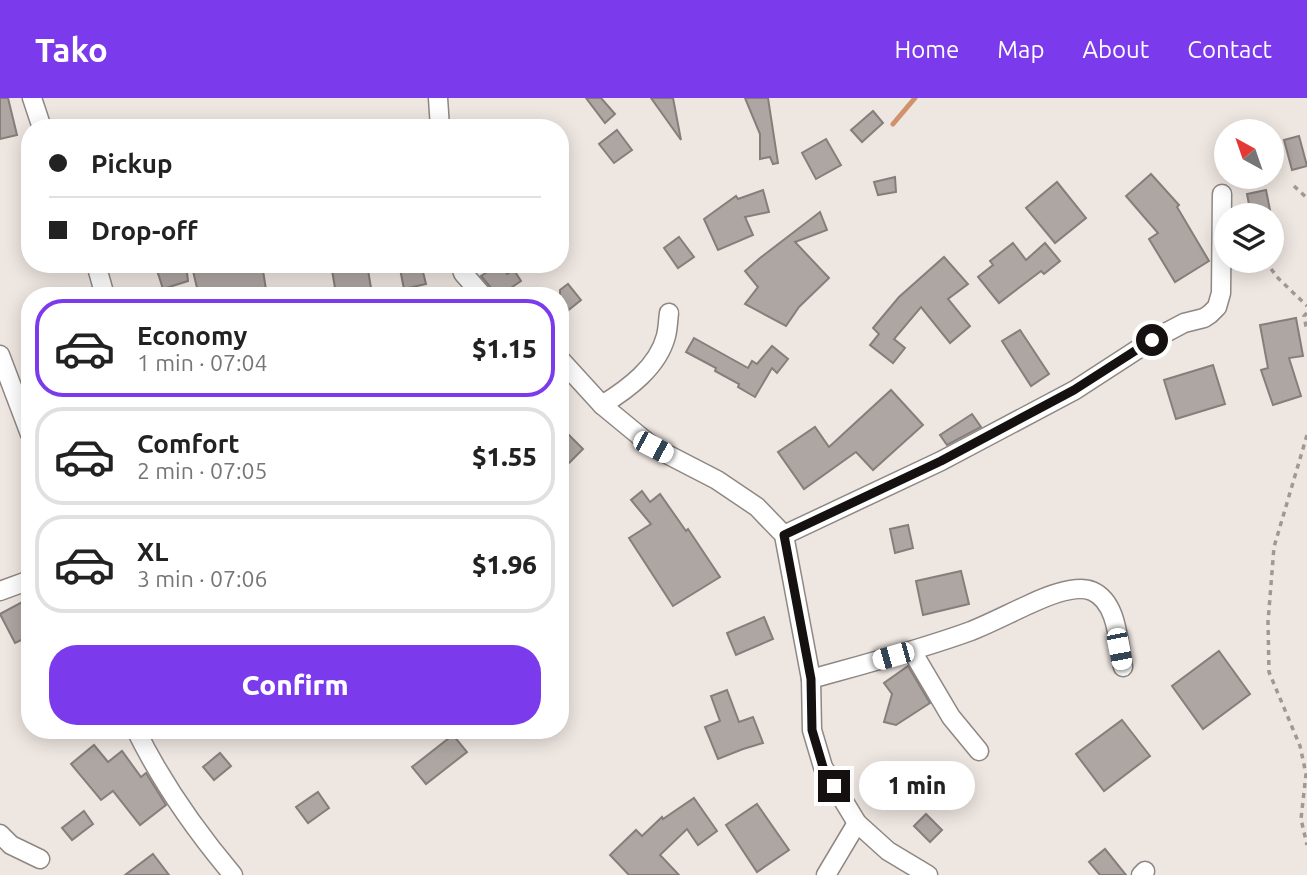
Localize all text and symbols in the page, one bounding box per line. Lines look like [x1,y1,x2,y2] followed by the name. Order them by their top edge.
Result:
[35,31,108,68] text: Tako
[894,36,959,63] text: Home
[997,36,1044,63] text: Map
[1082,36,1149,63] text: About
[1187,36,1272,63] text: Contact
[1214,119,1284,189] north arrow
[1214,119,1284,273] map controls
[91,149,173,178] text: Pickup
[1214,203,1284,273] button: layers
[91,216,198,245] text: Drop-off
[53,317,116,380] icon: car
[137,321,247,350] text: Economy
[1136,324,1168,356] route start
[472,334,537,363] text: $1.15
[137,350,268,375] text: 1 min · 07:04
[53,425,116,488] icon: car
[630,428,677,466] car
[137,429,240,458] text: Comfort
[472,442,537,471] text: $1.55
[137,458,268,483] text: 2 min · 07:05
[53,533,116,596] icon: car
[137,537,168,566] text: XL
[472,550,537,579] text: $1.96
[137,566,268,591] text: 3 min · 07:06
[1105,626,1134,672] car
[870,640,917,672] car
[49,645,541,725] button: Confirm
[858,762,974,810] callout: 1 min
[818,770,850,802] route end
[888,773,946,798] text: 1 min

